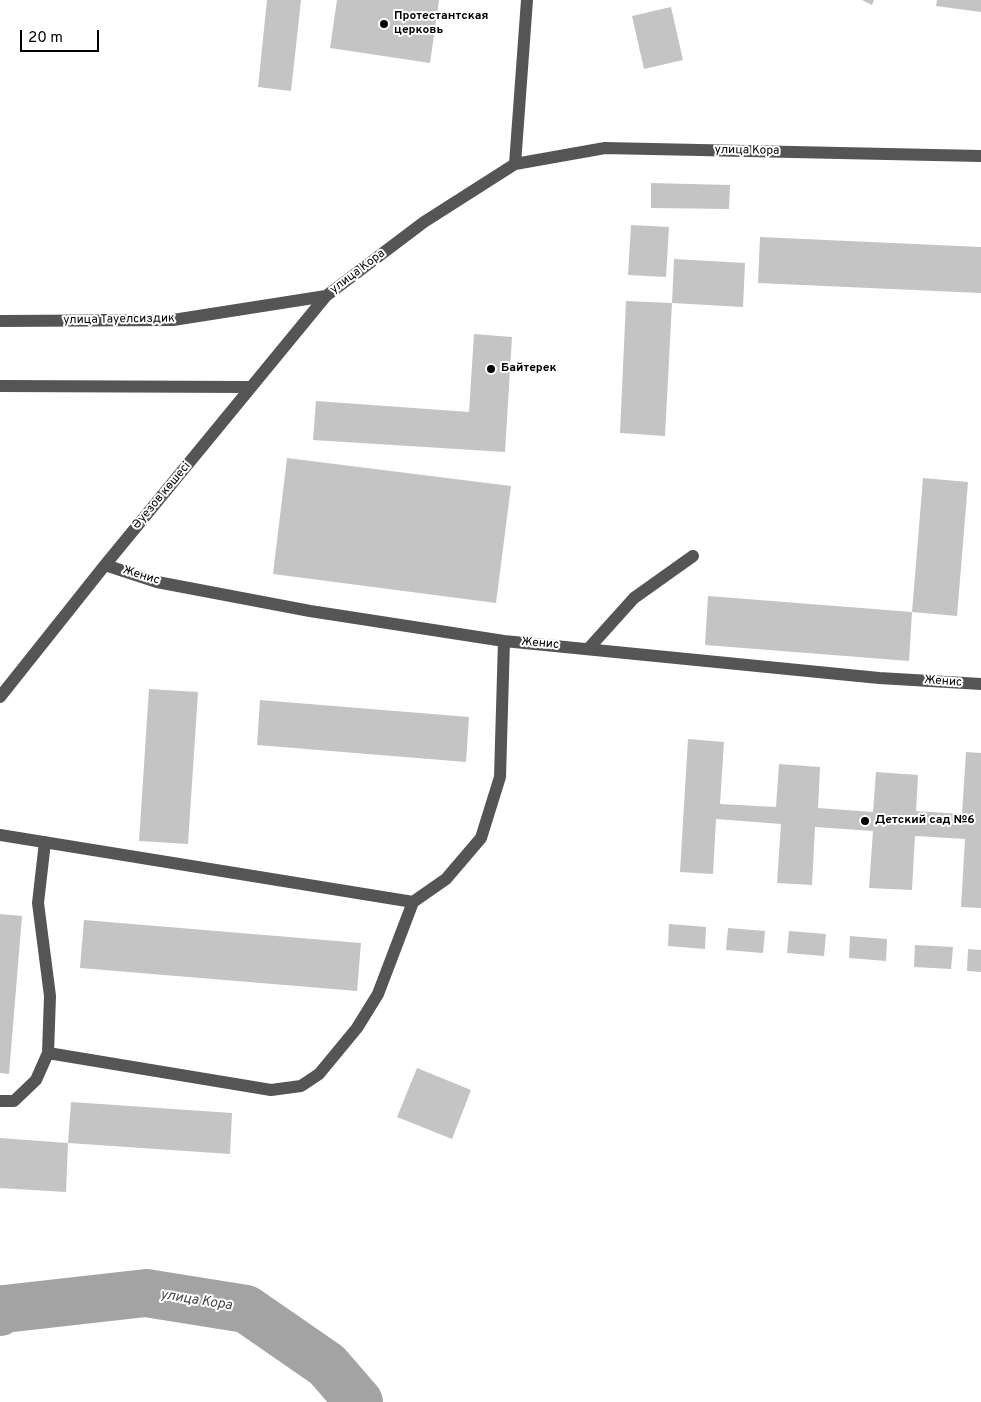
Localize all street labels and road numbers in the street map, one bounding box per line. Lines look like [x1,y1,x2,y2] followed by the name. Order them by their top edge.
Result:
[714,143,780,159] street label: улица Кора
[328,247,388,297] street label: улица Кора
[63,312,175,328] street label: улица Тауелсиздик
[130,460,194,532] street label: Әуезов көшесі
[121,564,161,588] street label: Женис
[521,635,559,653] street label: Женис
[924,673,962,691] street label: Женис

